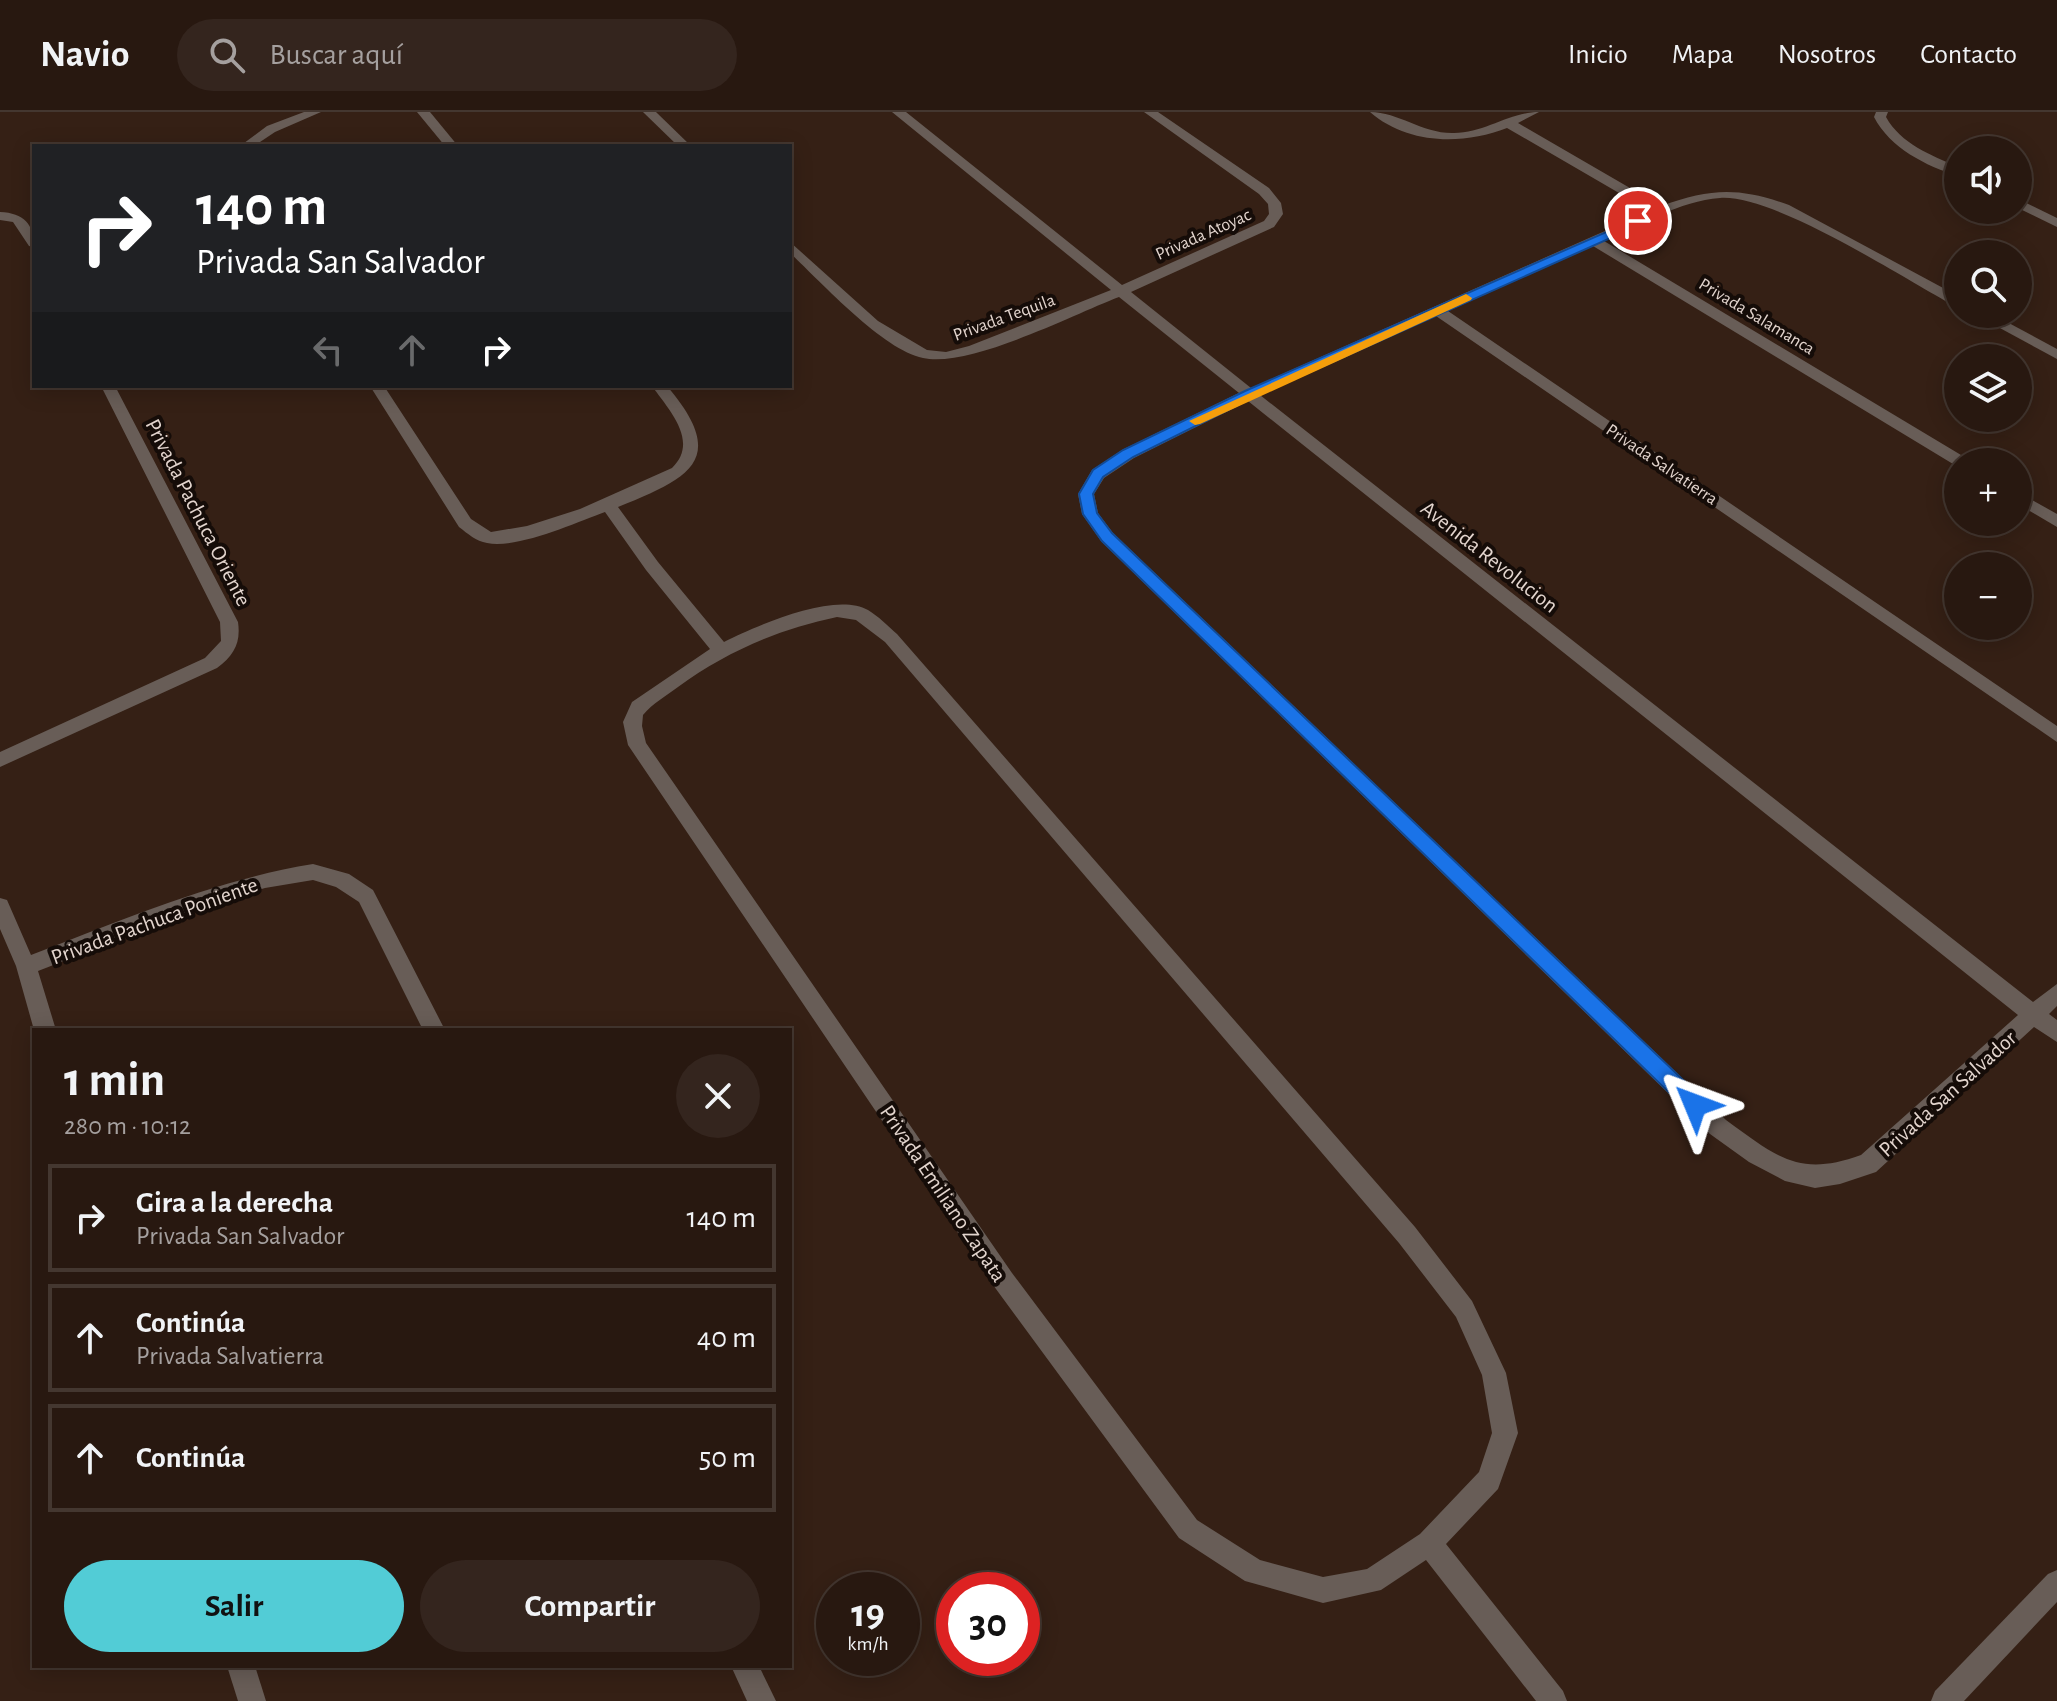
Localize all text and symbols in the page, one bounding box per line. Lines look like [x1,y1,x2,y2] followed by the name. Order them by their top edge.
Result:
[177,19,737,91] search box
[205,33,249,77] icon: search
[40,36,129,74] text: Navio
[269,40,403,70] text: Buscar aquí
[1568,41,1628,69] text: Inicio
[1672,41,1734,69] text: Mapa
[1778,41,1876,69] text: Nosotros
[1920,41,2017,69] text: Contacto
[1944,136,2032,640] map controls
[1944,136,2032,224] button: sound
[64,176,168,280] icon: right
[196,179,327,235] text: 140 m
[1604,187,1672,255] pin
[1616,199,1660,243] icon: arrive
[1153,206,1254,264] street label: Privada Atoyac
[1944,240,2032,328] button: search
[196,244,485,280] text: Privada San Salvador
[1696,275,1817,358] street label: Privada Salamanca
[951,291,1058,345] street label: Privada Tequila
[306,328,350,372] icon: left
[390,328,434,372] icon: ahead
[474,328,518,372] icon: right
[1944,344,2032,432] button: layers
[141,415,255,610] street label: Privada Pachuca Oriente
[1602,421,1720,509] street label: Privada Salvatierra
[1944,448,2032,536] button: +
[1417,497,1562,617] street label: Avenida Revolucion
[1944,552,2032,640] button: −
[48,873,261,969] street label: Privada Pachuca Poniente
[1875,1027,2021,1161] street label: Privada San Salvador
[676,1054,760,1138] button: close
[64,1057,165,1105] text: 1 min
[1653,1063,1737,1147] position arrow
[876,1101,1010,1286] street label: Privada Emiliano Zapata
[64,1113,191,1139] text: 280 m · 10:12
[136,1188,333,1218] text: Gira a la derecha
[68,1196,112,1240] icon: right
[686,1203,756,1233] text: 140 m
[136,1223,344,1249] text: Privada San Salvador
[136,1308,245,1338] text: Continúa
[68,1316,112,1360] icon: ahead
[697,1323,756,1353] text: 40 m
[136,1343,324,1369] text: Privada Salvatierra
[68,1436,112,1480] icon: ahead
[136,1443,245,1473] text: Continúa
[699,1443,756,1473] text: 50 m
[64,1560,404,1652] button: Salir
[420,1560,760,1652] button: Compartir
[936,1572,1040,1676] speed limit sign: 30
[851,1594,885,1634] text: 19
[847,1634,889,1654] text: km/h

